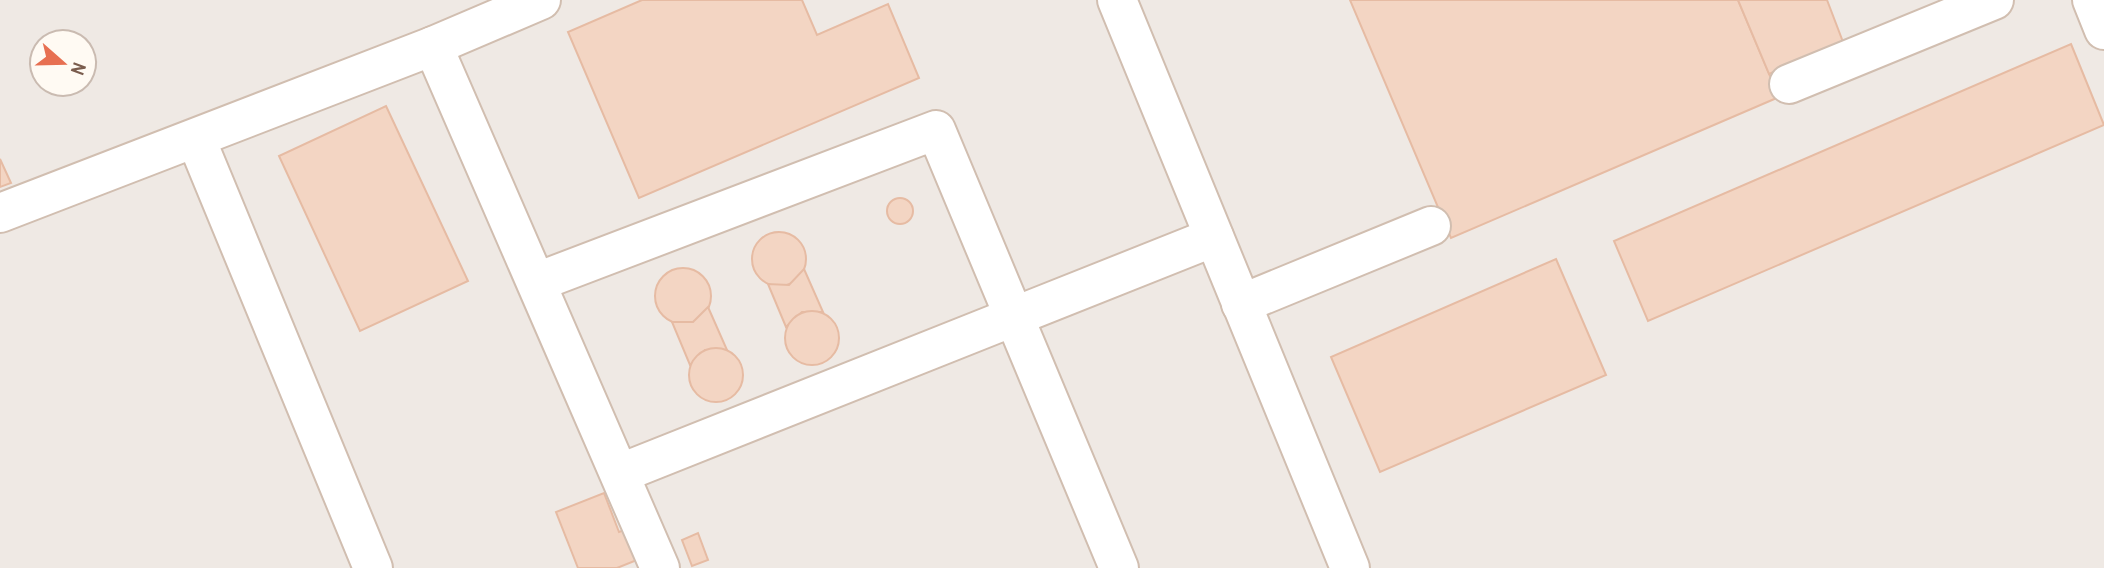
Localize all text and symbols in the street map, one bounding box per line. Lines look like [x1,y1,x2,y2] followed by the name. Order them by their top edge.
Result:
[28,28,98,98] north arrow
[65,59,93,79] text: N

